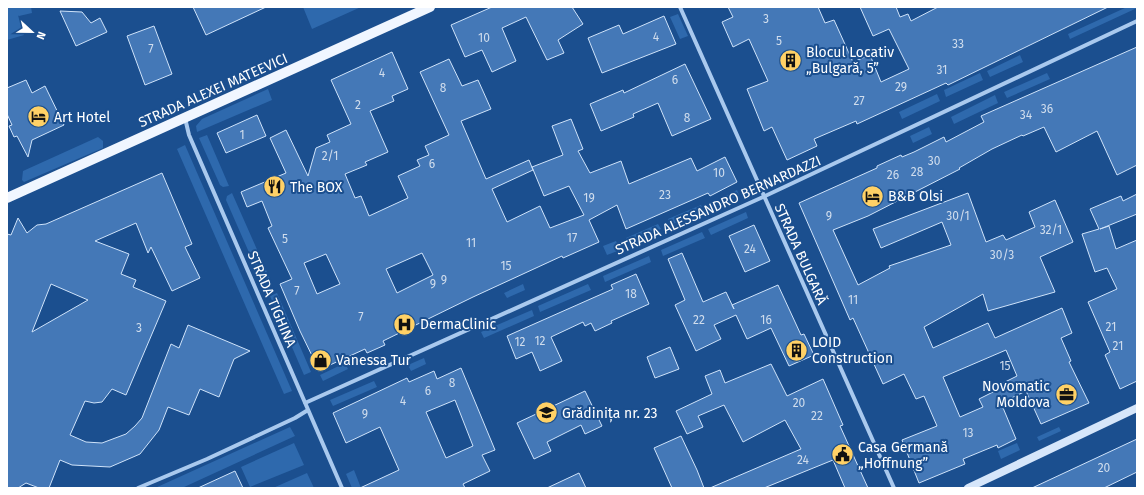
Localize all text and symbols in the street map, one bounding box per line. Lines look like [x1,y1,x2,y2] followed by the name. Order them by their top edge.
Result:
[12,12,52,52] north arrow
[763,12,769,26] house number: 3
[33,30,48,41] text: N
[653,30,660,44] house number: 4
[478,31,490,45] house number: 10
[776,34,782,48] house number: 5
[952,37,964,51] house number: 33
[148,42,154,56] house number: 7
[806,44,894,77] place label: Blocul Locativ „Bulgară, 5”
[777,47,803,73] building icon: Blocul Locativ „Bulgară, 5”
[136,50,290,131] street label: STRADA ALEXEI MATEEVICI
[937,63,947,77] house number: 31
[379,66,386,80] house number: 4
[672,73,678,87] house number: 6
[895,80,907,94] house number: 29
[440,81,447,95] house number: 8
[853,94,865,108] house number: 27
[355,98,361,112] house number: 2
[1041,102,1053,116] house number: 36
[25,104,51,130] hotel icon: Art Hotel
[1020,108,1033,122] house number: 34
[54,109,110,126] place label: Art Hotel
[684,111,691,125] house number: 8
[239,128,245,142] house number: 1
[322,149,338,163] house number: 2/1
[613,152,824,259] street label: STRADA ALESSANDRO BERNARDAZZI
[928,154,941,168] house number: 30
[429,157,435,171] house number: 6
[911,165,924,179] house number: 28
[713,166,725,180] house number: 10
[887,168,899,182] house number: 26
[261,174,287,200] restaurant icon: The BOX
[290,179,343,196] place label: The BOX
[860,183,886,209] hotel icon: B&B Olsi
[659,188,671,202] house number: 23
[888,188,943,205] place label: B&B Olsi
[583,191,595,205] house number: 19
[771,201,831,308] street label: STRADA BULGARĂ
[826,209,832,223] house number: 9
[946,209,970,223] house number: 30/1
[1040,223,1062,237] house number: 32/1
[567,231,577,245] house number: 17
[282,232,288,246] house number: 5
[466,236,476,250] house number: 11
[744,242,757,256] house number: 24
[244,248,300,350] street label: STRADA TIGHINA
[990,248,1014,262] house number: 30/3
[500,259,512,273] house number: 15
[441,273,447,287] house number: 9
[430,277,436,291] house number: 9
[294,284,300,298] house number: 7
[625,287,637,301] house number: 18
[848,293,858,307] house number: 11
[358,310,364,324] house number: 7
[391,311,417,337] hospital icon: DermaClinic
[693,313,705,327] house number: 22
[760,313,772,327] house number: 16
[420,316,497,333] place label: DermaClinic
[1106,320,1116,334] house number: 21
[136,321,142,335] house number: 3
[534,334,546,348] house number: 12
[812,334,893,367] place label: LOID Construction
[514,335,526,349] house number: 12
[783,337,809,363] building icon: LOID Construction
[1113,339,1123,353] house number: 21
[307,347,333,373] shop icon: Vanessa Tur
[336,352,412,369] place label: Vanessa Tur
[999,359,1011,373] house number: 15
[449,376,456,390] house number: 8
[982,378,1050,411] place label: Novomatic Moldova
[1053,381,1079,407] office icon: Novomatic Moldova
[425,384,431,398] house number: 6
[400,394,407,408] house number: 4
[793,396,806,410] house number: 20
[533,400,559,426] school or university icon: Grădinița nr. 23
[562,405,658,423] place label: Grădinița nr. 23
[362,407,368,421] house number: 9
[811,409,823,423] house number: 22
[962,426,974,440] house number: 13
[858,439,948,472] place label: Casa Germană „Hoffnung”
[829,442,855,468] public building icon: Casa Germană „Hoffnung”
[797,453,810,467] house number: 24
[1098,461,1111,475] house number: 20

